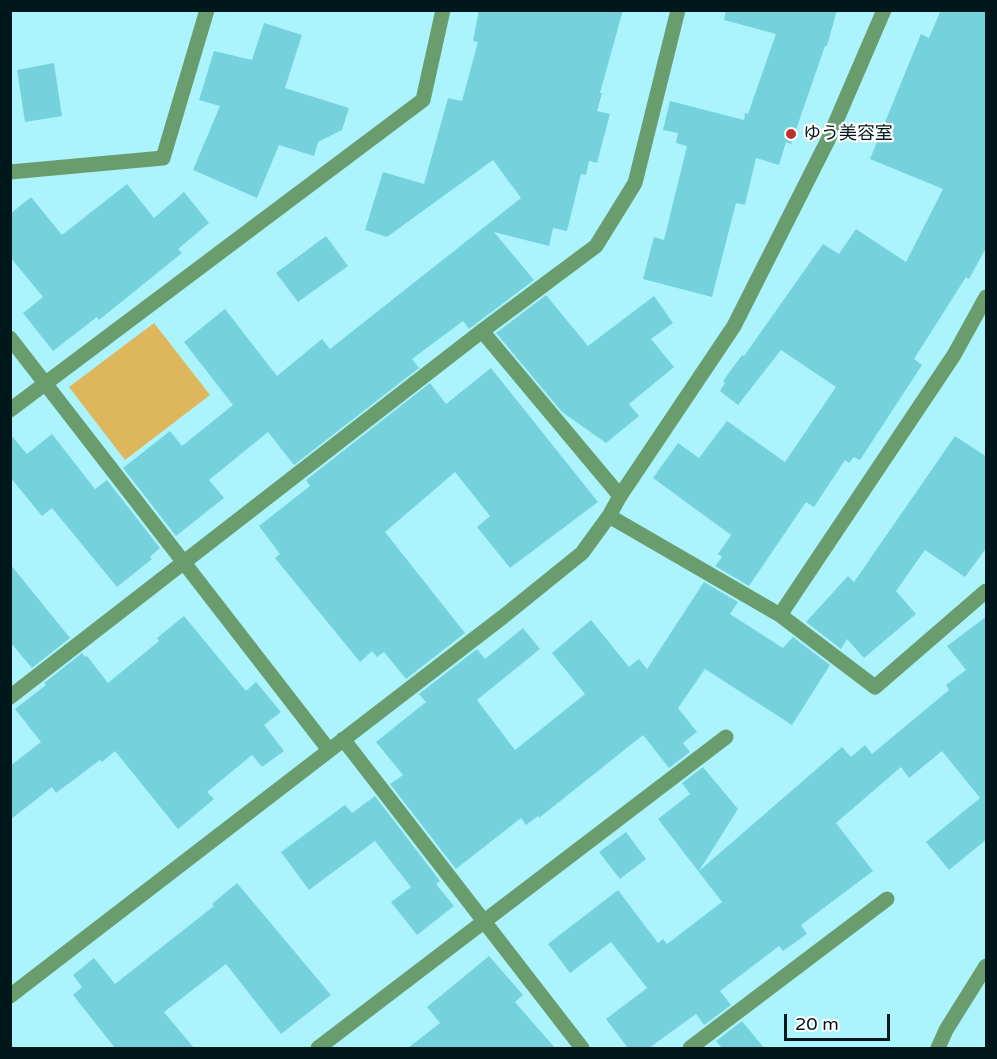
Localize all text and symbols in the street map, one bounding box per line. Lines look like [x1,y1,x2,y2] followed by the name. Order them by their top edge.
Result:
[803,123,893,145] place label: ゆう美容室
[784,127,798,141] marker: ゆう美容室
[787,1002,894,1040] scale bar
[795,1013,839,1035] text: 20 m

